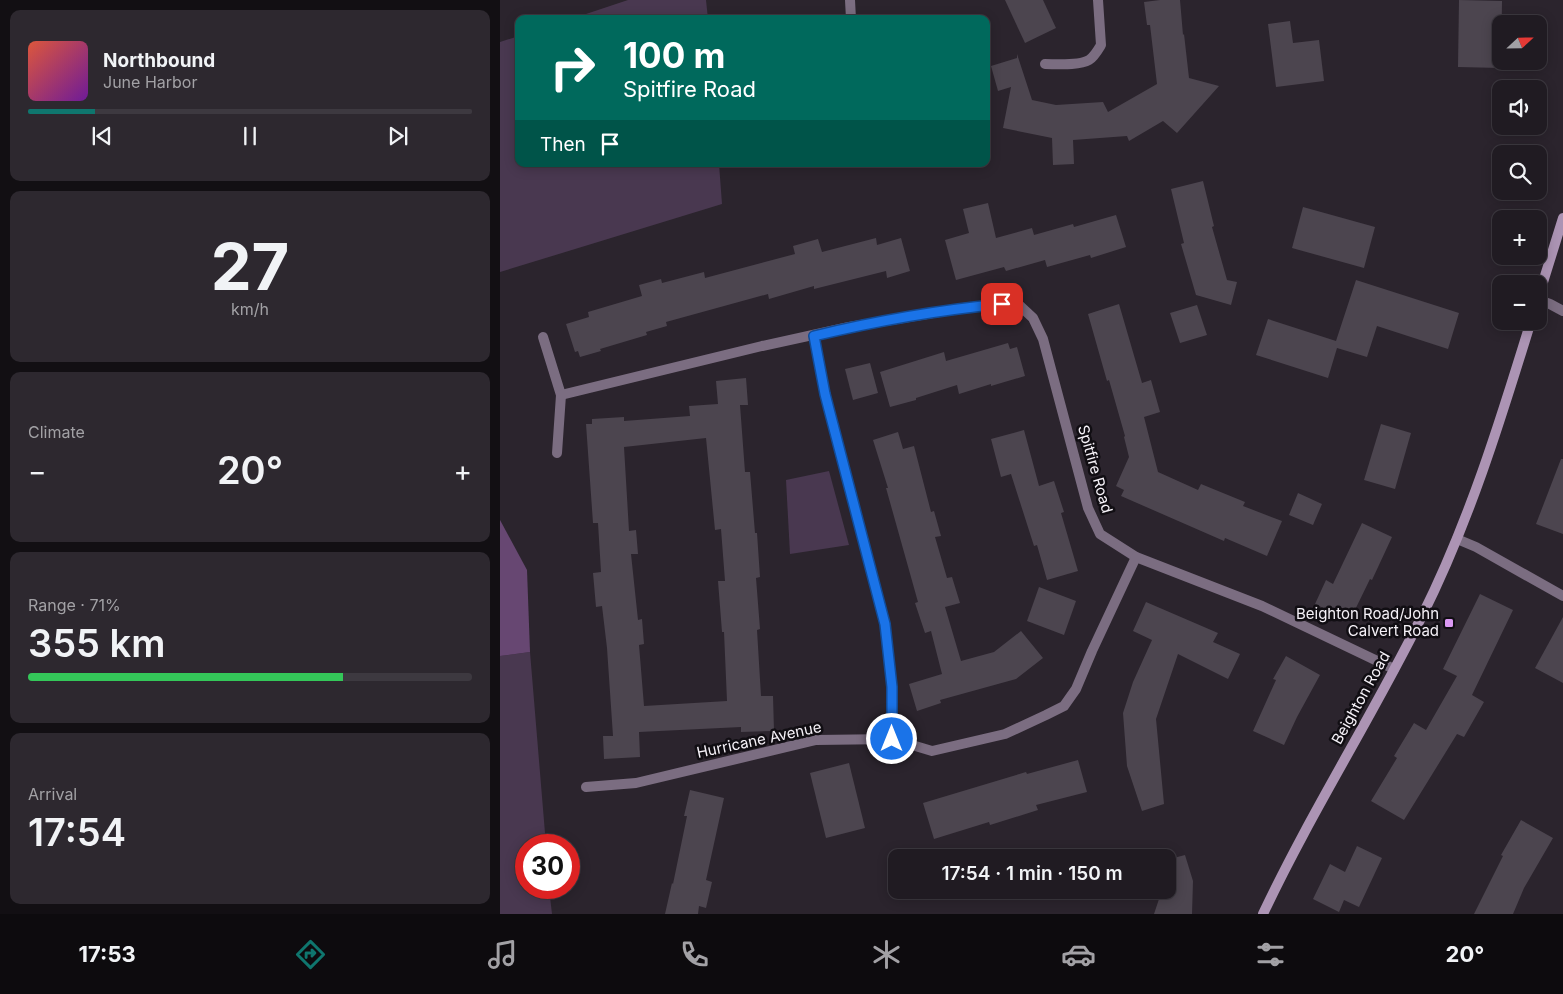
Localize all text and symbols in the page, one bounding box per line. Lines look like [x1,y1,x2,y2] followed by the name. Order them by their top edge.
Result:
[1492,15,1548,70] north arrow
[1492,15,1547,330] map controls
[623,34,726,76] text: 100 m
[540,35,605,100] icon: right
[103,49,215,72] text: Northbound
[103,72,197,92] text: June Harbor
[623,76,756,102] text: Spitfire Road
[1492,80,1547,135] button: sound
[88,122,116,150] icon: previous
[236,122,264,150] icon: pause
[384,122,412,150] icon: next
[596,130,624,158] icon: arrive
[540,133,586,156] text: Then
[1492,145,1547,200] button: search
[1492,210,1547,265] button: +
[211,227,289,306] text: 27
[1492,275,1547,330] button: −
[981,283,1023,325] pin
[988,290,1016,318] icon: arrive
[231,299,269,319] text: km/h
[28,422,85,442] text: Climate
[1074,423,1117,515] street label: Spitfire Road
[217,447,283,493] text: 20°
[28,454,47,488] text: −
[453,454,472,488] text: +
[28,595,121,615] text: Range · 71%
[1296,604,1439,640] place label: Beighton Road/John Calvert Road
[1443,617,1455,629] marker: Beighton Road/John Calvert Road
[28,620,165,666] text: 355 km
[1327,648,1394,748] street label: Beighton Road
[865,712,917,764] position arrow
[695,717,823,762] street label: Hurricane Avenue
[28,784,77,804] text: Arrival
[28,809,126,855] text: 17:54
[515,834,580,899] speed limit sign: 30
[941,862,1123,885] text: 17:54 · 1 min · 150 m
[293,937,328,972] icon: directions
[485,937,520,972] icon: music
[677,937,712,972] icon: phone
[869,937,904,972] icon: climate
[1061,937,1096,972] icon: car
[1253,937,1288,972] icon: filters
[79,941,136,967] text: 17:53
[1446,941,1484,967] text: 20°

